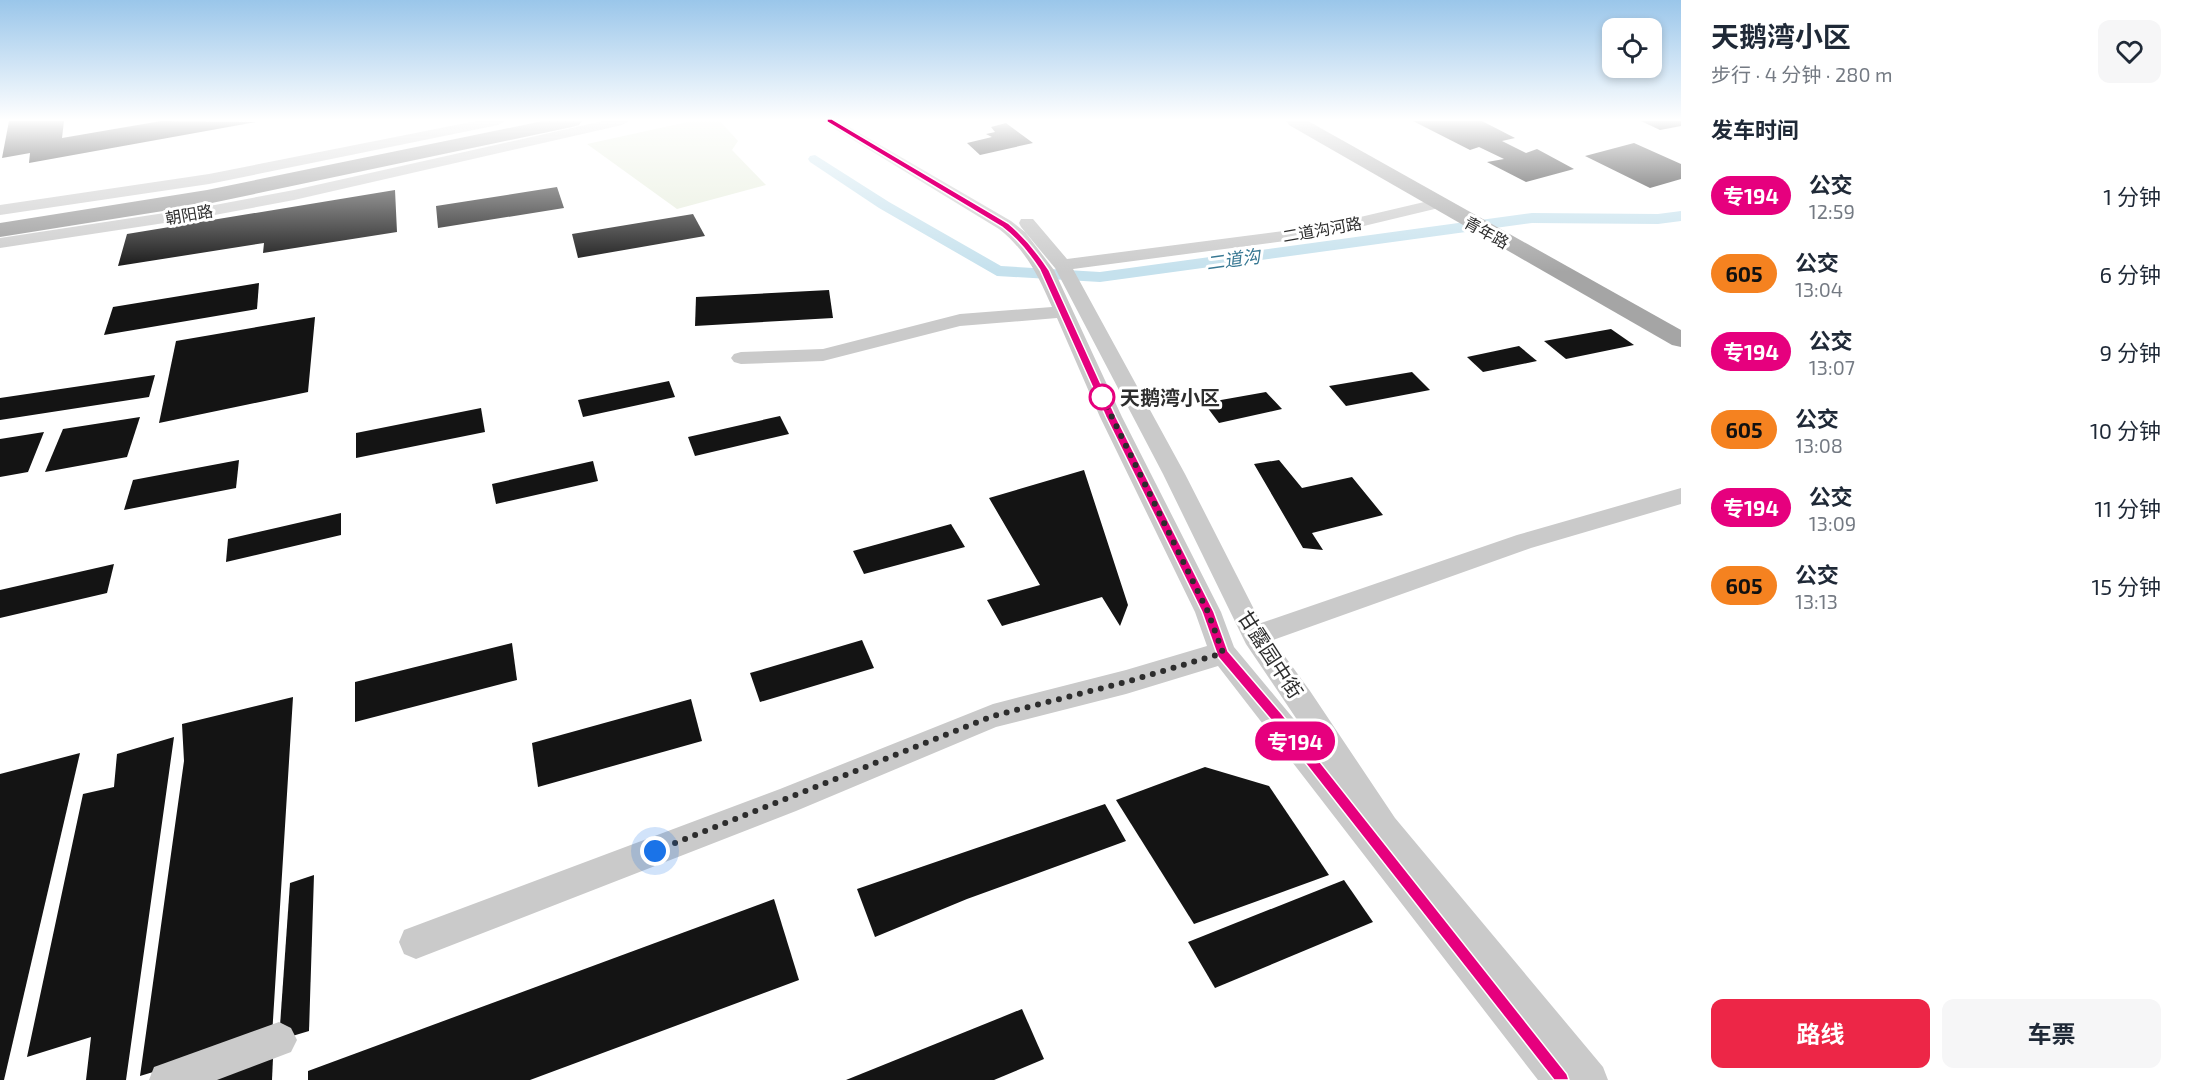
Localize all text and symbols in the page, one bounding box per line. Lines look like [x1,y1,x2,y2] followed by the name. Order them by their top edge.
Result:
[1602,18,1662,78] map controls
[1602,18,1662,78] button: locate
[1711,19,1851,53] text: 天鹅湾小区
[2098,20,2161,83] button: heart
[1711,62,1892,86] text: 步行 · 4 分钟 · 280 m
[1711,116,1799,142] text: 发车时间
[1809,171,1853,197] text: 公交
[1723,183,1779,208] text: 专194
[2103,183,2161,209] text: 1 分钟
[1809,199,1855,223] text: 12:59
[164,200,214,228] street label: 朝阳路
[1461,212,1513,252] street label: 青年路
[1281,213,1363,245] street label: 二道沟河路
[1205,244,1263,274] water label: 二道沟
[1795,249,1839,275] text: 公交
[1725,261,1763,286] text: 605
[2100,261,2161,287] text: 6 分钟
[1795,277,1843,301] text: 13:04
[1809,327,1853,353] text: 公交
[1723,339,1779,364] text: 专194
[2100,339,2161,365] text: 9 分钟
[1809,355,1855,379] text: 13:07
[1089,384,1115,410] marker: 天鹅湾小区
[1120,385,1220,409] place label: 天鹅湾小区
[1795,405,1839,431] text: 公交
[1725,417,1763,442] text: 605
[2090,417,2161,443] text: 10 分钟
[1795,433,1843,457] text: 13:08
[1809,483,1853,509] text: 公交
[1723,495,1779,520] text: 专194
[2095,495,2161,521] text: 11 分钟
[1809,511,1856,535] text: 13:09
[1795,561,1839,587] text: 公交
[1725,573,1763,598] text: 605
[2092,573,2161,599] text: 15 分钟
[1795,589,1838,613] text: 13:13
[1234,606,1308,702] street label: 甘露园中街
[1253,722,1337,760] line badge: 专194
[1267,729,1323,754] text: 专194
[640,836,670,866] your location
[1711,999,1930,1068] button: 路线
[1942,999,2161,1068] button: 车票

